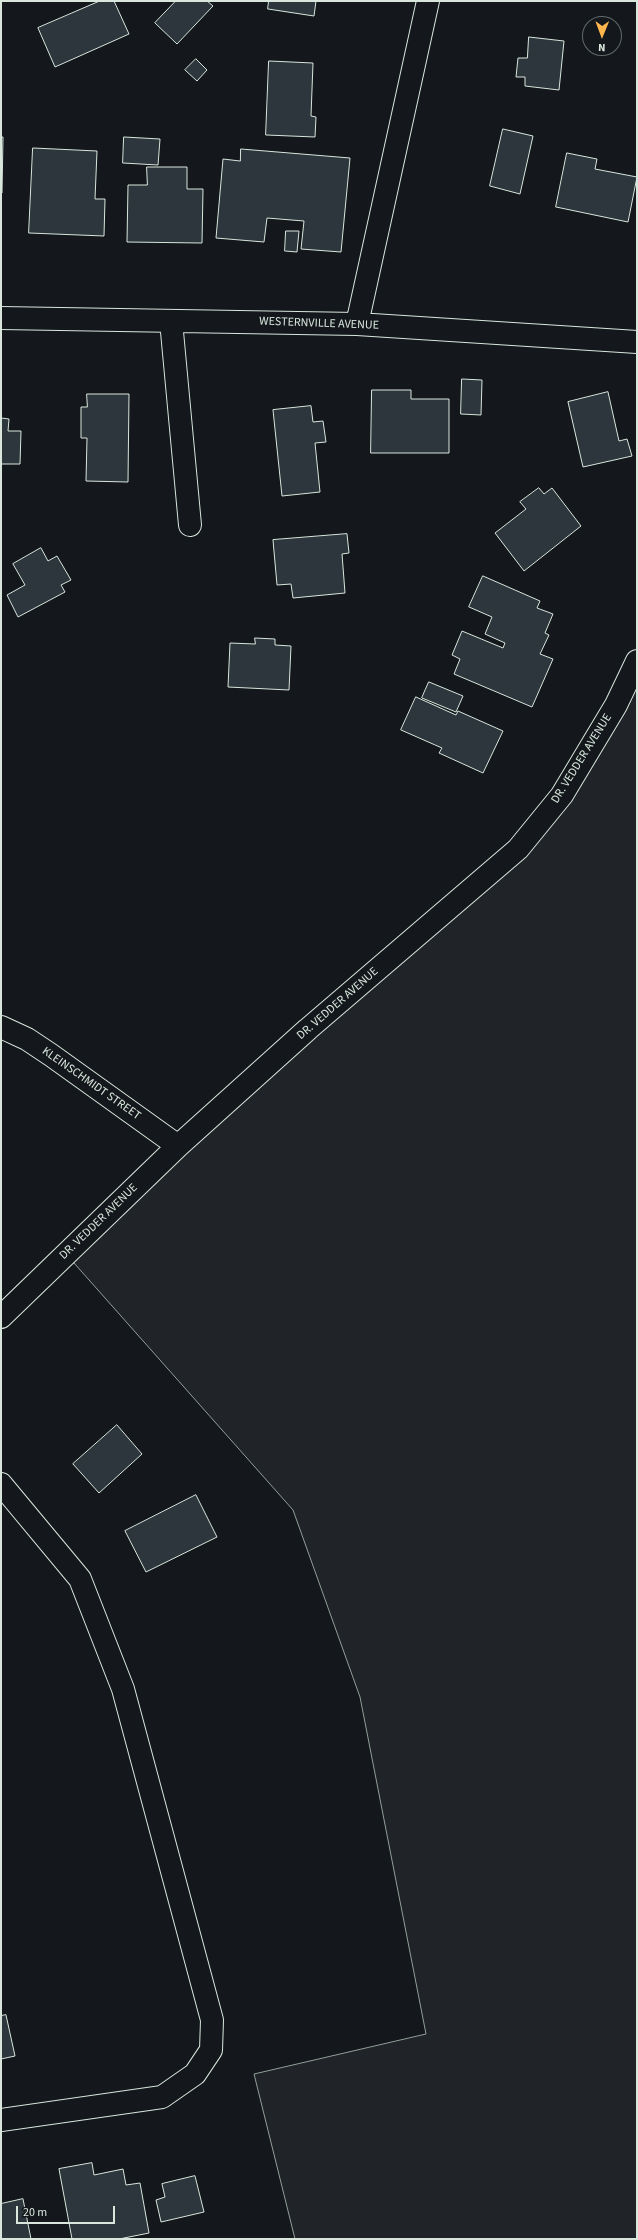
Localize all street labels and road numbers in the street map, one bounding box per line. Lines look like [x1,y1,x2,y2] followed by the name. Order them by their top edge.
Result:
[259,315,379,333] street label: WESTERNVILLE AVENUE
[549,711,615,807] street label: DR. VEDDER AVENUE
[294,965,382,1043] street label: DR. VEDDER AVENUE
[39,1044,143,1124] street label: KLEINSCHMIDT STREET
[57,1181,141,1263] street label: DR. VEDDER AVENUE

